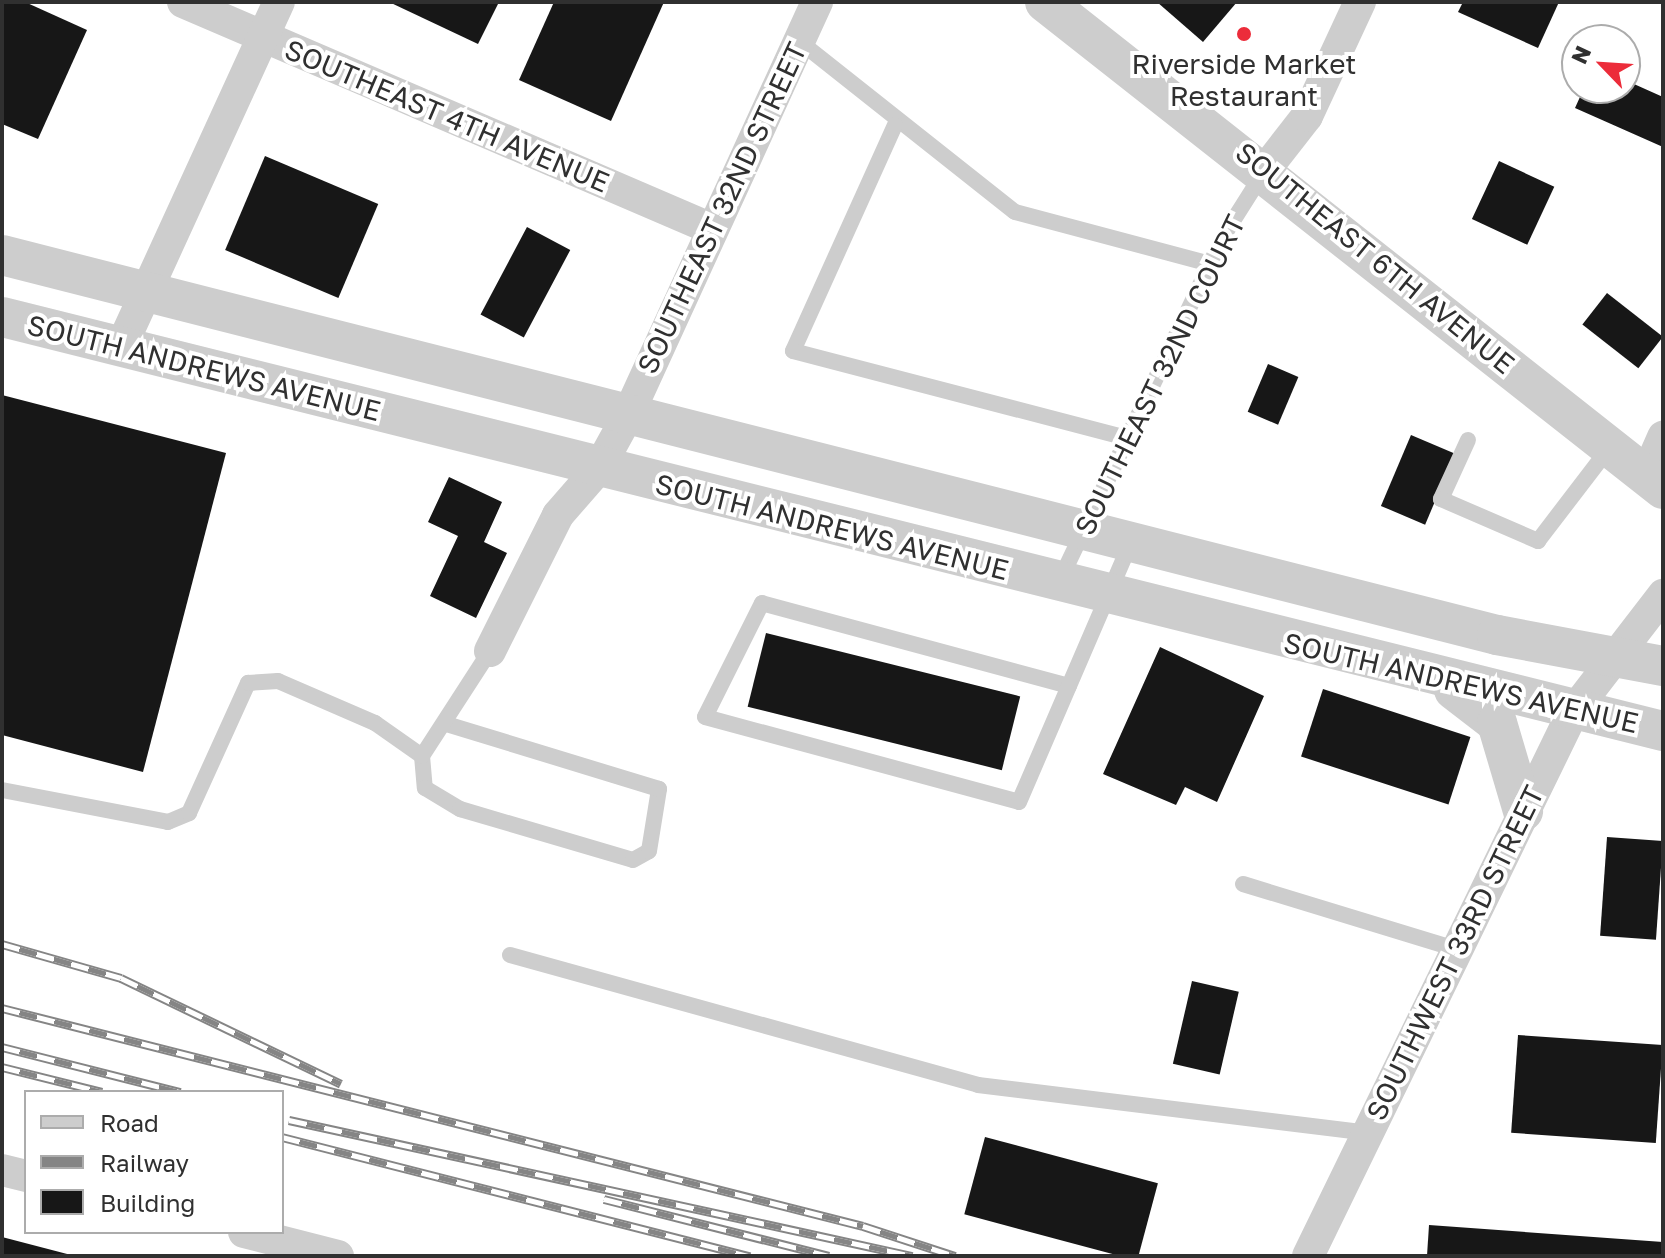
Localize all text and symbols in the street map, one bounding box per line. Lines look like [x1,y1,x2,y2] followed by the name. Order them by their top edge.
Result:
[1561,24,1641,104] north arrow
[1235,25,1253,43] marker: Riverside Market Restaurant
[280,32,614,200] street label: SOUTHEAST 4TH AVENUE
[630,37,814,379] street label: SOUTHEAST 32ND STREET
[1565,41,1596,68] text: N
[1131,47,1357,113] place label: Riverside Market Restaurant
[1229,135,1521,381] street label: SOUTHEAST 6TH AVENUE
[1068,209,1252,541] street label: SOUTHEAST 32ND COURT
[24,308,384,428] street label: SOUTH ANDREWS AVENUE
[652,467,1012,587] street label: SOUTH ANDREWS AVENUE
[1280,626,1642,740] street label: SOUTH ANDREWS AVENUE
[1359,780,1551,1126] street label: SOUTHWEST 33RD STREET
[24,1090,284,1234] legend
[100,1108,159,1137] text: Road
[100,1148,189,1177] text: Railway
[100,1188,195,1217] text: Building

